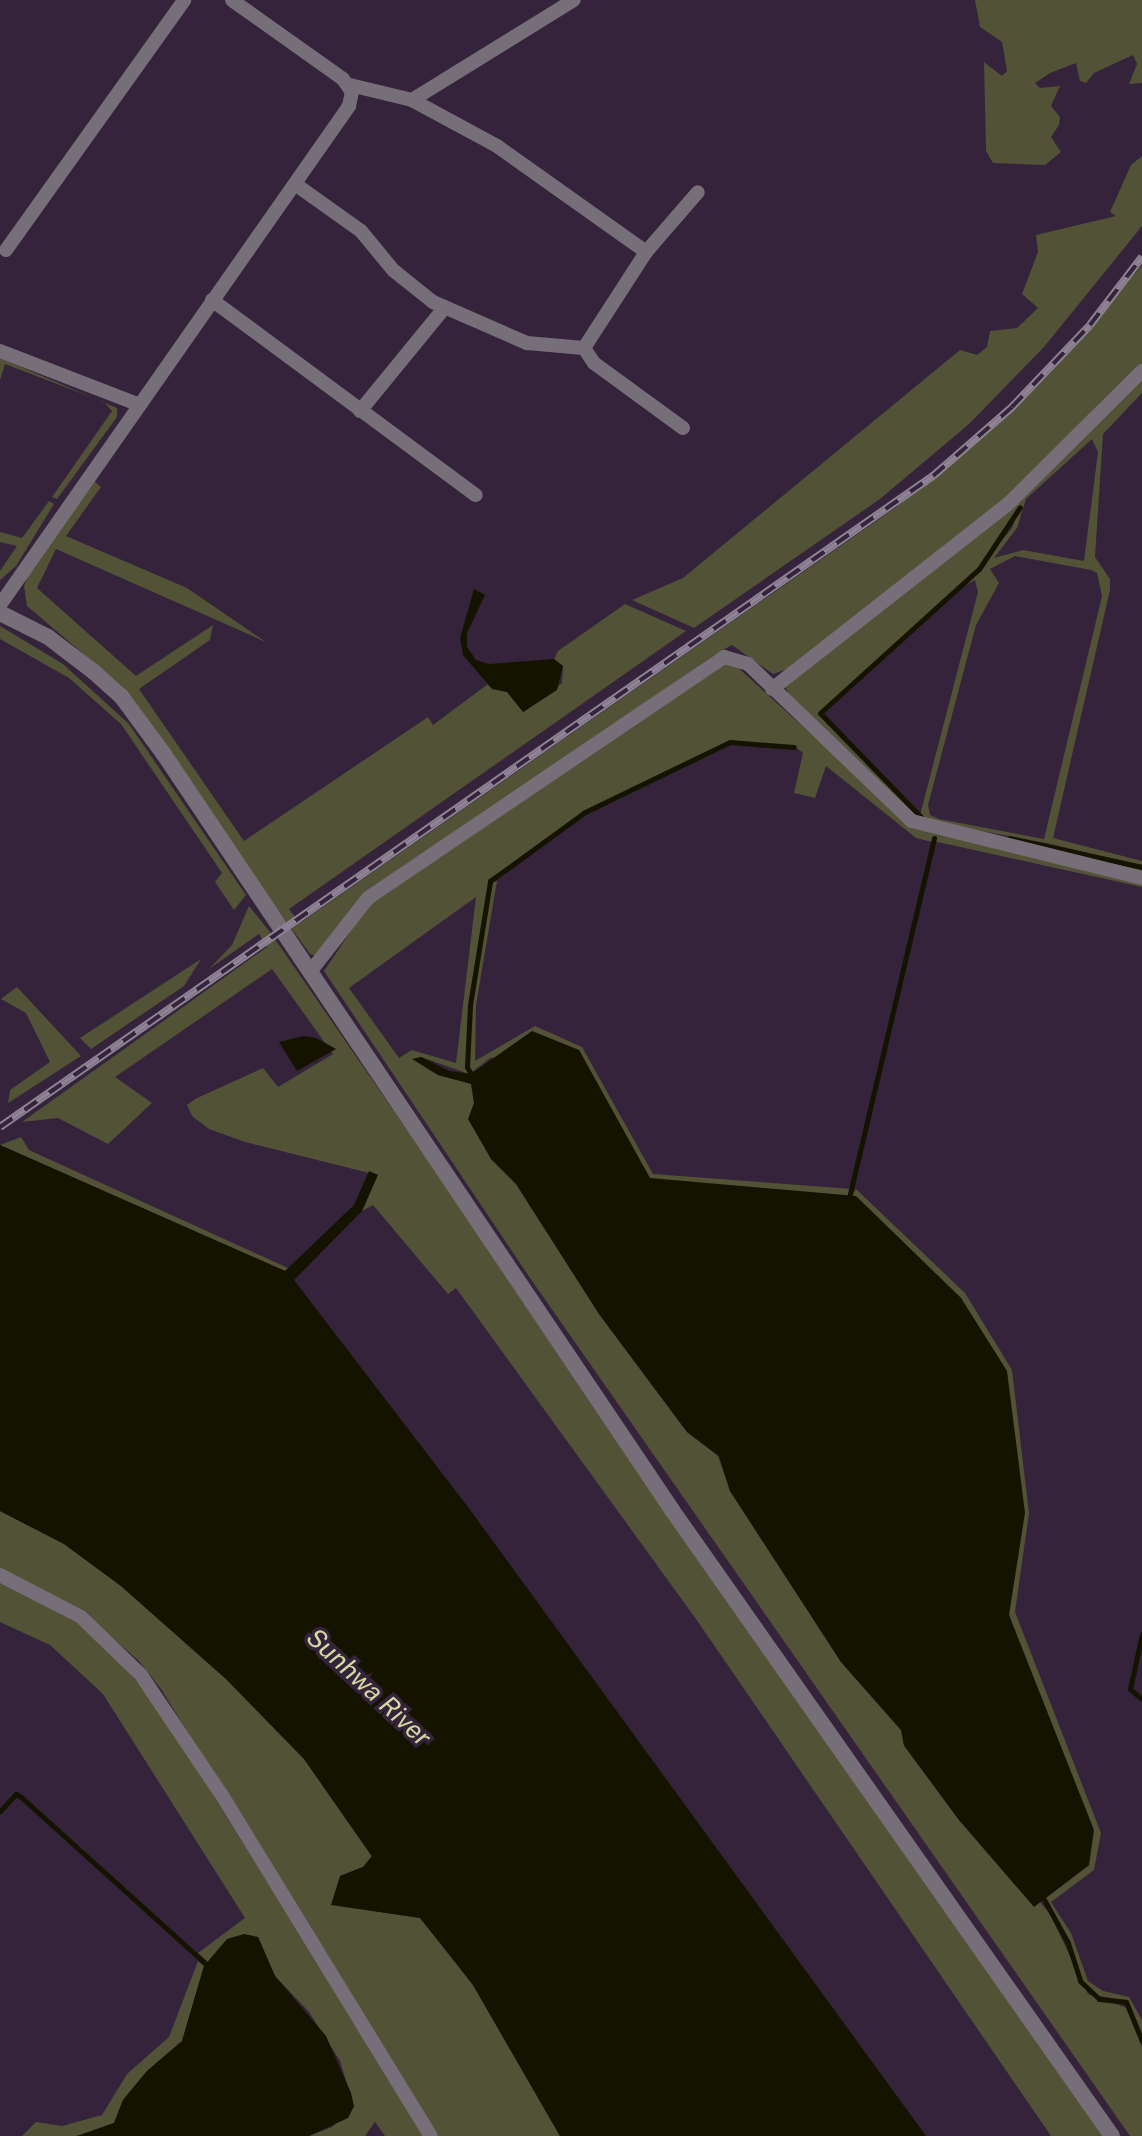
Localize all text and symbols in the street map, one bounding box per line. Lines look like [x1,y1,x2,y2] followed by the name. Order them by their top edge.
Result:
[300,1621,438,1753] water label: Sunhwa River

